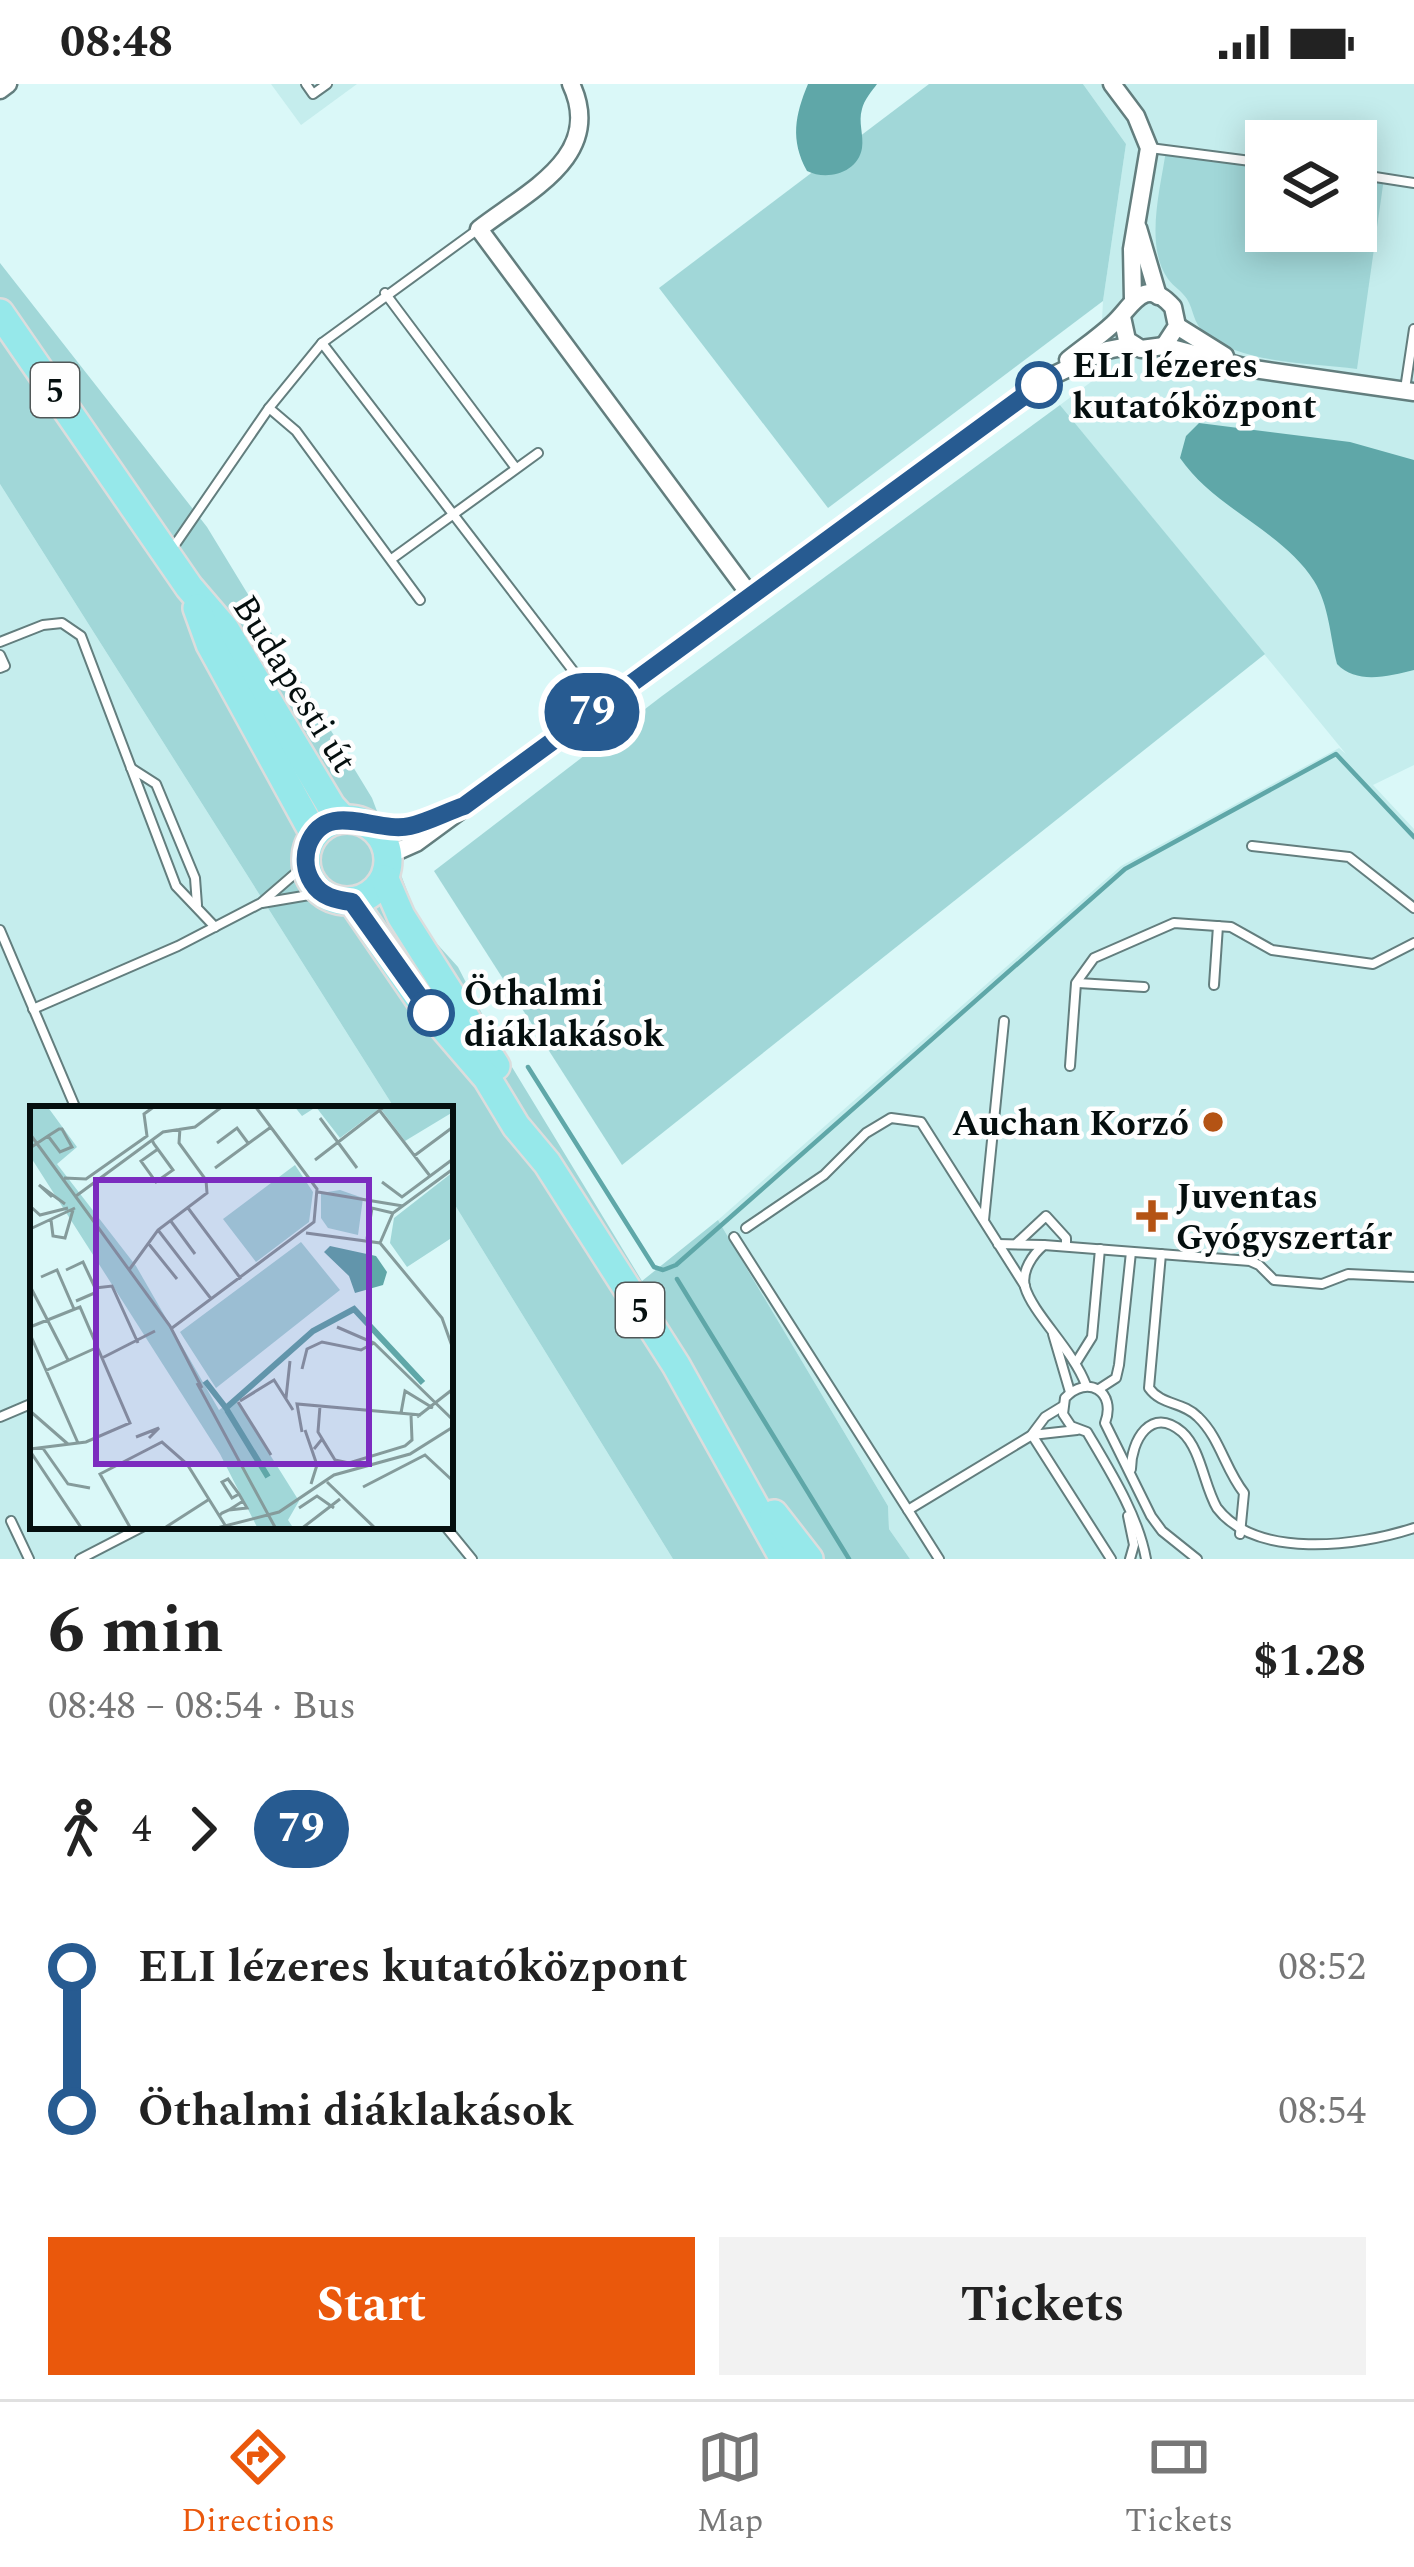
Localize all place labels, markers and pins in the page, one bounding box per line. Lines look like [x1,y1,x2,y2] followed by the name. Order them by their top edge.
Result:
[1072,339,1317,435] place label: ELI lézeres kutatóközpont
[1017,363,1061,407] marker: ELI lézeres kutatóközpont
[464,967,665,1063] place label: Öthalmi diáklakások
[409,991,453,1035] marker: Öthalmi diáklakások
[952,1097,1189,1152] place label: Auchan Korzó
[1200,1109,1226,1135] marker: Auchan Korzó
[1176,1170,1393,1266] place label: Juventas Gyógyszertár
[1139,1203,1165,1229] marker: Juventas Gyógyszertár

